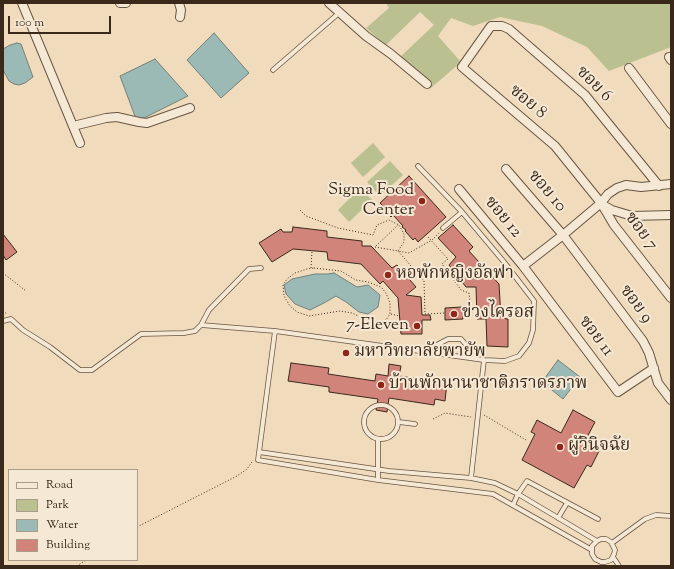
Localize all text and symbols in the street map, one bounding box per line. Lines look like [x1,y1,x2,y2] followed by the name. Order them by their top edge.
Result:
[10,8,113,34] scale bar
[15,14,44,32] text: 100 m
[571,63,615,107] street label: ซอย 6
[504,82,550,124] street label: ซอย 8
[522,167,570,217] street label: ซอย 10
[328,181,414,221] place label: Sigma Food Center
[479,193,525,243] street label: ซอย 12
[417,196,427,206] marker: Sigma Food Center
[619,209,661,255] street label: ซอย 7
[396,265,514,285] place label: หอพักหญิงอัลฟา
[383,270,393,280] marker: หอพักหญิงอัลฟา
[614,282,656,328] street label: ซอย 9
[462,304,534,324] place label: ข่วงไครอส
[449,309,459,319] marker: ข่วงไครอส
[573,313,617,361] street label: ซอย 11
[346,316,409,336] place label: 7-Eleven
[412,321,422,331] marker: 7-Eleven
[354,343,486,363] place label: มหาวิทยาลัยพายัพ
[341,348,351,358] marker: มหาวิทยาลัยพายัพ
[389,375,587,395] place label: บ้านพักนานาชาติภราดรภาพ
[376,380,386,390] marker: บ้านพักนานาชาติภราดรภาพ
[568,437,630,457] place label: ผัูวินิจฉัย
[555,442,565,452] marker: ผัูวินิจฉัย
[8,469,138,561] legend
[46,476,73,494] text: Road
[46,496,69,514] text: Park
[46,516,78,534] text: Water
[46,536,90,554] text: Building

